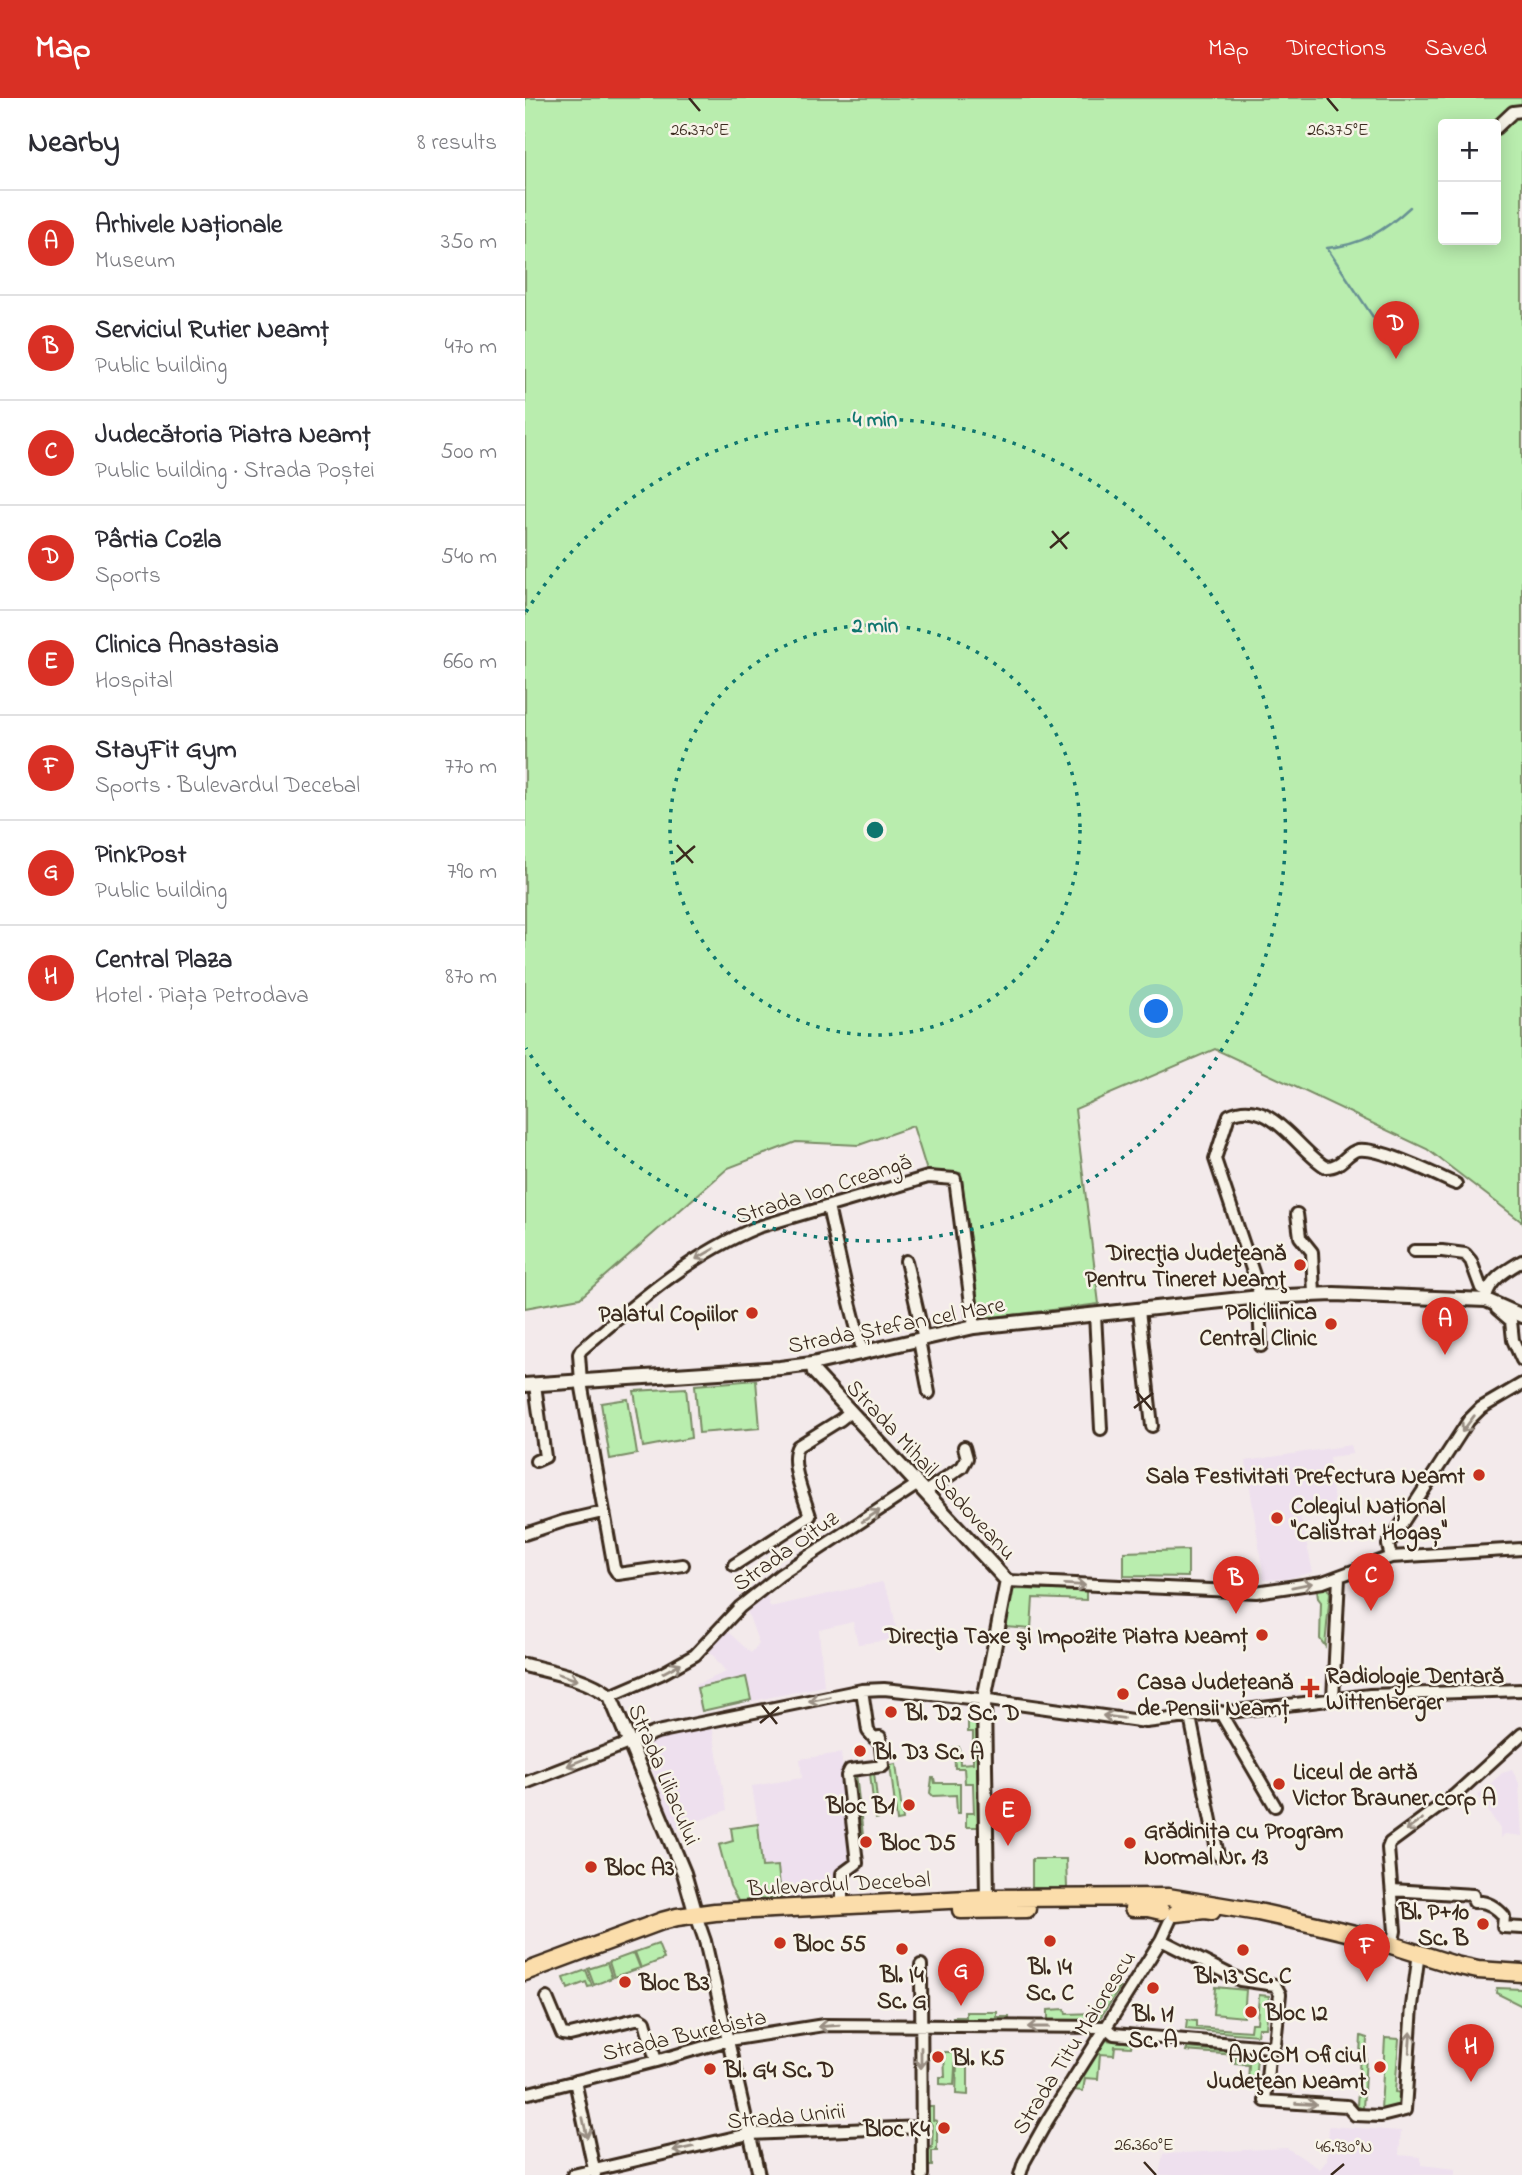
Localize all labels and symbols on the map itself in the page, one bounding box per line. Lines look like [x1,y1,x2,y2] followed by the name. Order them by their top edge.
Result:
[671,118,730,144] text: 26.370°E
[1307,118,1369,144] text: 26.375°E
[1373,301,1419,359] pin: D
[853,406,897,436] text: 4 min
[851,612,898,642] text: 2 min
[863,818,887,842] centre of rings
[1139,994,1173,1028] your location
[731,1146,917,1235] street label: Strada Ion Creangă
[1085,1238,1287,1297] place label: Direcţia Judeţeană Pentru Tineret Neamţ
[695,1248,715,1262] one-way arrow
[1292,1257,1308,1273] marker: Direcţia Judeţeană Pentru Tineret Neamţ
[785,1289,1008,1364] street label: Strada Ștefan cel Mare
[1200,1297,1318,1356] place label: Policliinica Central Clinic
[1422,1297,1468,1355] pin: A
[599,1299,739,1332] place label: Palatul Copiilor
[744,1305,760,1321] marker: Palatul Copiilor
[1323,1316,1339,1332] marker: Policliinica Central Clinic
[837,1373,1023,1569] street label: Strada Mihail Sadoveanu
[1460,1414,1475,1432] one-way arrow
[1146,1461,1465,1494] place label: Sala Festivitati Prefectura Neamt
[1471,1467,1487,1483] marker: Sala Festivitati Prefectura Neamt
[1290,1491,1448,1552] place label: Colegiul Național "Calistrat Hogaș"
[727,1503,847,1601] street label: Strada Oituz
[861,1509,880,1523] one-way arrow
[1269,1510,1285,1526] marker: Colegiul Național "Calistrat Hogaș"
[1348,1553,1394,1611] pin: C
[1213,1556,1259,1614] pin: B
[1063,1578,1086,1591] one-way arrow
[1290,1578,1313,1592] one-way arrow
[884,1621,1248,1654] place label: Direcţia Taxe şi Impozite Piatra Neamț
[1254,1627,1270,1643] marker: Direcţia Taxe şi Impozite Piatra Neamț
[661,1661,682,1674] one-way arrow
[1326,1661,1504,1722] place label: Radiologie Dentară Wittenberger
[1137,1667,1293,1726] place label: Casa Județeană de Pensii Neamț
[557,1672,579,1685] one-way arrow
[1300,1678,1320,1698] marker: Radiologie Dentară Wittenberger
[1115,1686,1131,1702] marker: Casa Județeană de Pensii Neamț
[808,1692,831,1706] one-way arrow
[904,1698,1020,1731] place label: Bl. D2 Sc. D
[618,1699,707,1851] street label: Strada Liliacului
[883,1704,899,1720] marker: Bl. D2 Sc. D
[1102,1711,1125,1724] one-way arrow
[873,1737,984,1770] place label: Bl. D3 Sc. A
[852,1743,868,1759] marker: Bl. D3 Sc. A
[567,1757,589,1769] one-way arrow
[1292,1757,1496,1816] place label: Liceul de artă Victor Brauner corp A
[1271,1776,1287,1792] marker: Liceul de artă Victor Brauner corp A
[985,1788,1031,1846] pin: E
[825,1791,896,1824] place label: Bloc B1
[901,1797,917,1813] marker: Bloc B1
[1144,1816,1344,1875] place label: Grădinița cu Program Normal Nr. 13
[1405,1818,1423,1833] one-way arrow
[879,1828,956,1861] place label: Bloc D5
[858,1834,874,1850] marker: Bloc D5
[1122,1835,1138,1851] marker: Grădinița cu Program Normal Nr. 13
[604,1853,675,1886] place label: Bloc A3
[583,1859,599,1875] marker: Bloc A3
[746,1864,931,1907] street label: Bulevardul Decebal
[1398,1897,1470,1956] place label: Bl. P+10 Sc. B
[1475,1916,1491,1932] marker: Bl. P+10 Sc. B
[1344,1924,1390,1982] pin: F
[793,1929,866,1962] place label: Bloc 55
[1042,1933,1058,1949] marker: Bl. I4 Sc. C
[772,1935,788,1951] marker: Bloc 55
[894,1941,910,1957] marker: Bl. I4 Sc. G
[1235,1942,1251,1958] marker: Bl. I3 Sc. C
[1005,1945,1145,2142] street label: Strada Titu Maiorescu
[938,1948,984,2006] pin: G
[1026,1952,1074,2011] place label: Bl. I4 Sc. C
[877,1960,927,2019] place label: Bl. I4 Sc. G
[1193,1961,1292,1994] place label: Bl. I3 Sc. C
[638,1968,710,2001] place label: Bloc B3
[617,1974,633,1990] marker: Bloc B3
[1145,1980,1161,1996] marker: Bl. I1 Sc. A
[1264,1998,1328,2031] place label: Bloc I2
[1128,1999,1178,2058] place label: Bl. I1 Sc. A
[599,2002,770,2071] street label: Strada Burebista
[1243,2004,1259,2020] marker: Bloc I2
[817,2019,840,2032] one-way arrow
[1026,2020,1049,2034] one-way arrow
[1448,2024,1494,2082] pin: H
[1403,2030,1416,2053] one-way arrow
[1207,2040,1367,2099] place label: ANCOM Oficiul Judeţean Neamţ
[951,2043,1005,2076] place label: Bl. K5
[914,2046,928,2069] one-way arrow
[930,2049,946,2065] marker: Bl. K5
[723,2055,834,2088] place label: Bl. G4 Sc. D
[1372,2059,1388,2075] marker: ANCOM Oficiul Judeţean Neamţ
[702,2061,718,2077] marker: Bl. G4 Sc. D
[726,2096,847,2139] street label: Strada Unirii
[1294,2098,1316,2111] one-way arrow
[862,2114,931,2147] place label: Bloc K4
[579,2116,593,2139] one-way arrow
[936,2120,952,2136] marker: Bloc K4
[1114,2133,1174,2159] text: 26.360°E
[1316,2135,1372,2161] text: 46.930°N
[672,2143,695,2157] one-way arrow

